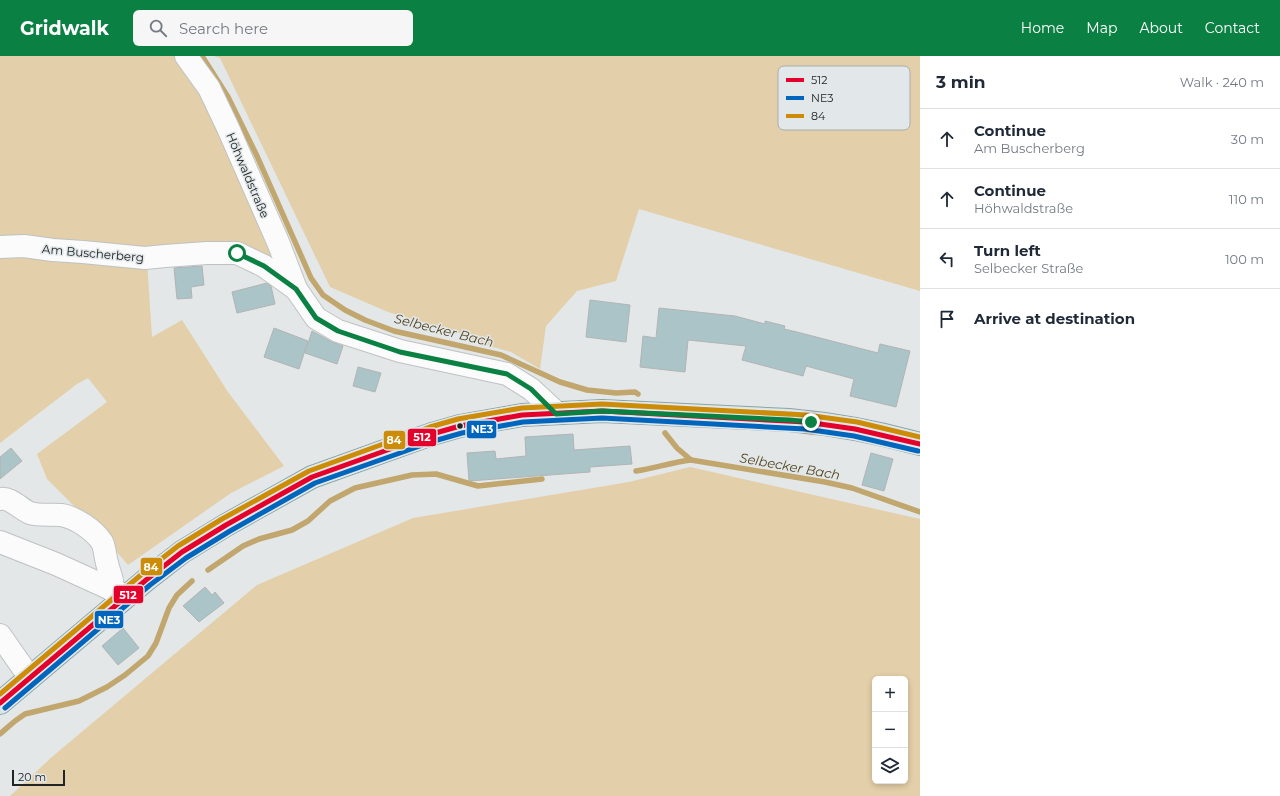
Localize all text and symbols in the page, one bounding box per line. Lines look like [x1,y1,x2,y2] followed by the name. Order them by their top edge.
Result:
[133,10,413,46] search box
[20,17,109,40] text: Gridwalk
[147,17,169,39] icon: search
[179,19,268,38] text: Search here
[1021,19,1064,37] text: Home
[1086,19,1117,37] text: Map
[1139,19,1183,37] text: About
[1205,19,1260,37] text: Contact
[778,66,910,130] legend
[936,72,986,92] text: 3 min
[811,73,827,87] text: 512
[1180,74,1264,90] text: Walk · 240 m
[811,91,833,105] text: NE3
[811,109,826,123] text: 84
[974,121,1046,140] text: Continue
[936,128,958,150] icon: ahead
[223,130,273,220] street label: Höhwaldstraße
[1231,131,1264,147] text: 30 m
[974,140,1085,156] text: Am Buscherberg
[974,181,1046,200] text: Continue
[936,188,958,210] icon: ahead
[1229,191,1264,207] text: 110 m
[974,200,1073,216] text: Höhwaldstraße
[41,241,145,265] street label: Am Buscherberg
[974,241,1041,260] text: Turn left
[228,244,246,262] route start
[936,248,958,270] icon: left
[1225,251,1264,267] text: 100 m
[974,260,1083,276] text: Selbecker Straße
[936,308,958,330] icon: arrive
[974,309,1135,328] text: Arrive at destination
[393,310,495,350] water label: Selbecker Bach
[802,413,820,431] route end
[466,420,497,439] line badge: NE3
[455,421,465,431] unlabelled marker
[471,422,494,436] text: NE3
[407,428,437,447] line badge: 512
[383,430,406,450] line badge: 84
[413,430,431,444] text: 512
[387,433,402,447] text: 84
[738,449,842,483] water label: Selbecker Bach
[140,557,163,576] line badge: 84
[144,560,159,574] text: 84
[113,585,144,604] line badge: 512
[119,588,137,602] text: 512
[94,610,124,629] line badge: NE3
[98,613,121,627] text: NE3
[872,676,908,784] map controls
[872,676,908,712] button: +
[872,712,908,748] button: −
[872,748,908,784] button: layers
[12,768,65,787] scale bar
[18,770,46,784] text: 20 m

